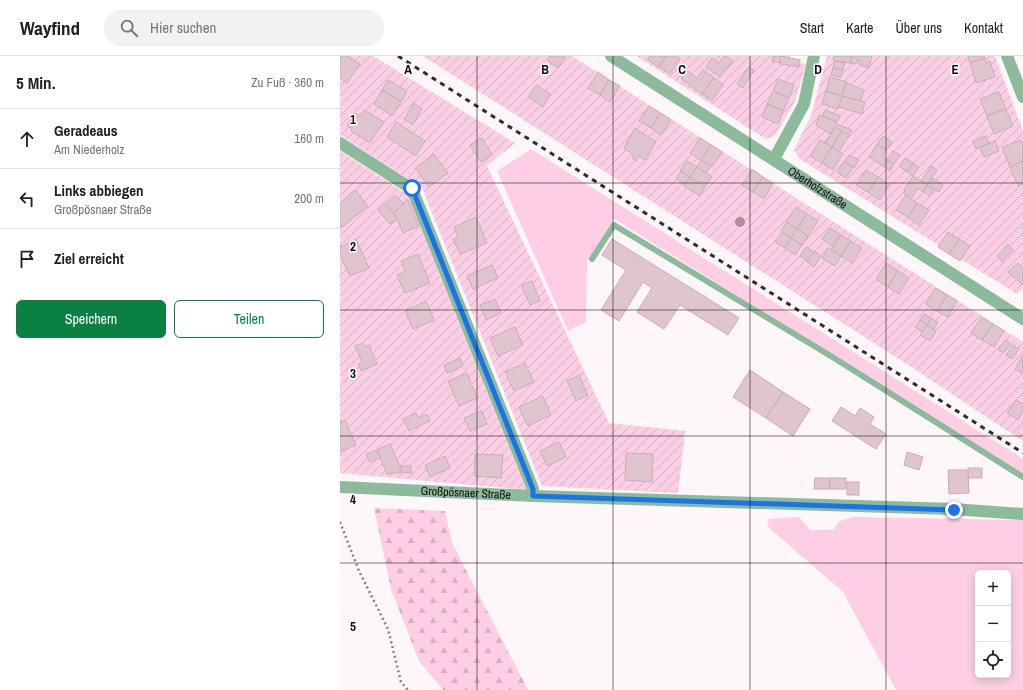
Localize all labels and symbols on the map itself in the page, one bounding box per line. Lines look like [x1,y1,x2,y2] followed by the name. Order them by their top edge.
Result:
[404,61,412,78] text: A
[541,61,549,78] text: B
[678,61,686,78] text: C
[814,61,822,78] text: D
[951,61,959,78] text: E
[350,111,356,128] text: 1
[785,163,850,213] street label: Oberholzstraße
[403,179,421,197] route start
[350,238,356,255] text: 2
[350,365,356,382] text: 3
[420,483,511,503] street label: Großpösnaer Straße
[350,491,356,508] text: 4
[945,501,963,519] route end
[350,618,356,635] text: 5

